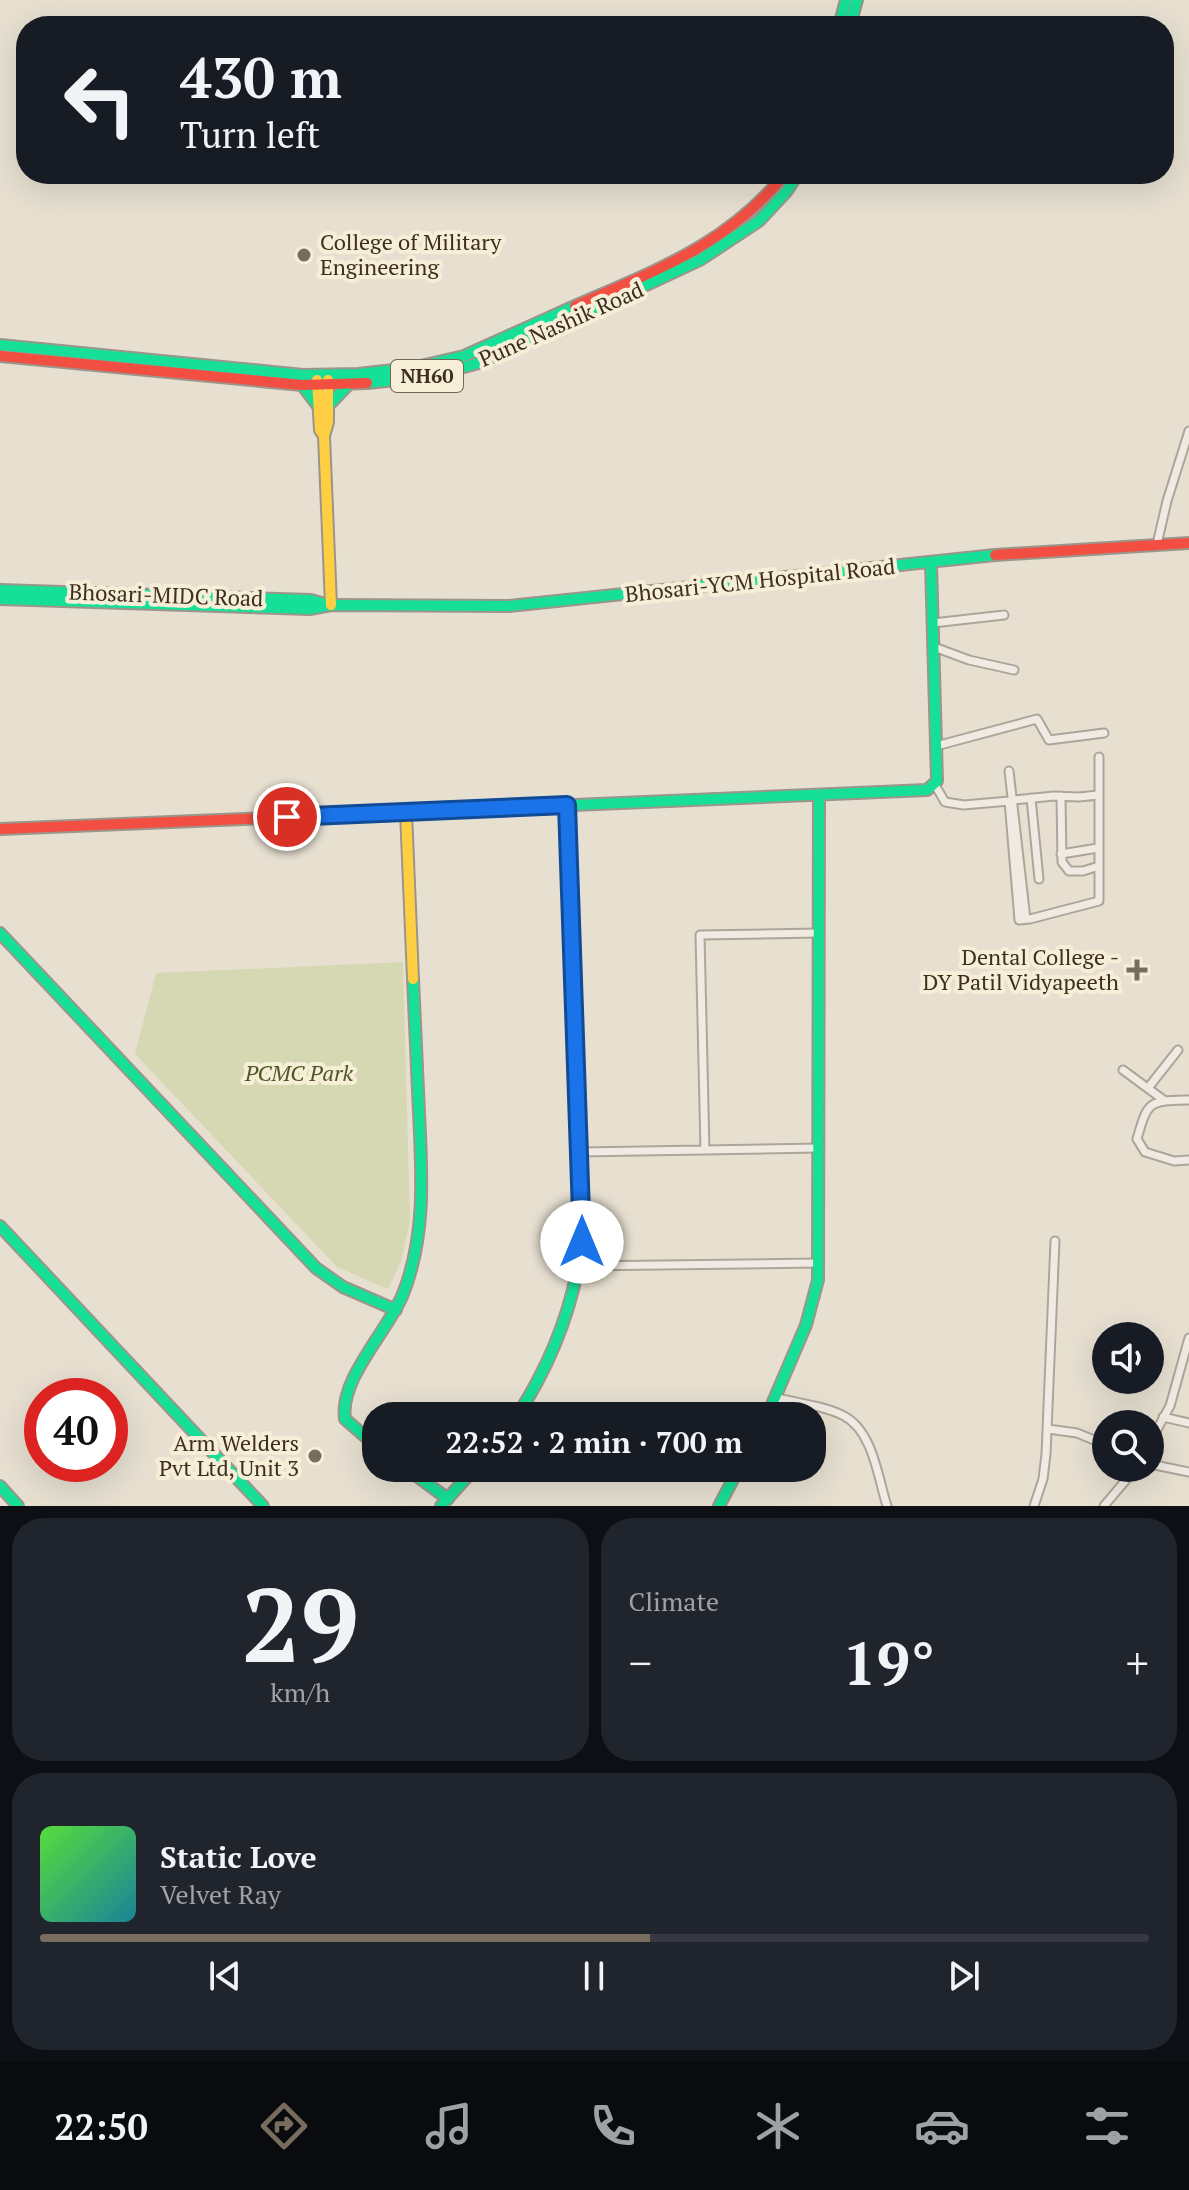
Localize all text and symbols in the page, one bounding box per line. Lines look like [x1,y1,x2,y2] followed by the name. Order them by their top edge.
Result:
[180,40,342,114] text: 430 m
[48,48,152,152] icon: left
[180,111,320,158] text: Turn left
[320,227,502,281] place label: College of Military Engineering
[295,246,313,264] marker: College of Military Engineering
[474,274,648,373] street label: Pune Nashik Road
[391,360,463,392] road number: NH60
[623,551,896,608] street label: Bhosari-YCM Hospital Road
[68,577,264,612] street label: Bhosari-MIDC Road
[253,783,321,851] pin
[265,795,309,839] icon: arrive
[923,942,1119,996] place label: Dental College - DY Patil Vidyapeeth
[1126,959,1148,981] marker: Dental College - DY Patil Vidyapeeth
[244,1058,353,1087] park label: PCMC Park
[540,1200,624,1284] position arrow
[1092,1322,1164,1482] map controls
[1092,1322,1164,1394] button: sound
[24,1378,128,1482] speed limit sign: 40
[1092,1410,1164,1482] button: search
[446,1422,742,1462] text: 22:52 · 2 min · 700 m
[159,1428,299,1482] place label: Arm Welders Pvt Ltd, Unit 3
[306,1447,324,1465] marker: Arm Welders Pvt Ltd, Unit 3
[241,1554,359,1692] text: 29
[629,1584,719,1618] text: Climate
[842,1623,935,1702] text: 19°
[629,1633,652,1692] text: −
[1126,1633,1149,1692] text: +
[270,1675,330,1709] text: km/h
[160,1837,317,1877] text: Static Love
[160,1877,281,1911] text: Velvet Ray
[203,1954,247,1998] icon: previous
[572,1954,616,1998] icon: pause
[942,1954,986,1998] icon: next
[256,2098,312,2154] icon: directions
[421,2098,477,2154] icon: music
[585,2098,641,2154] icon: phone
[750,2098,806,2154] icon: climate
[914,2098,970,2154] icon: car
[1079,2098,1135,2154] icon: filters
[54,2103,148,2150] text: 22:50

